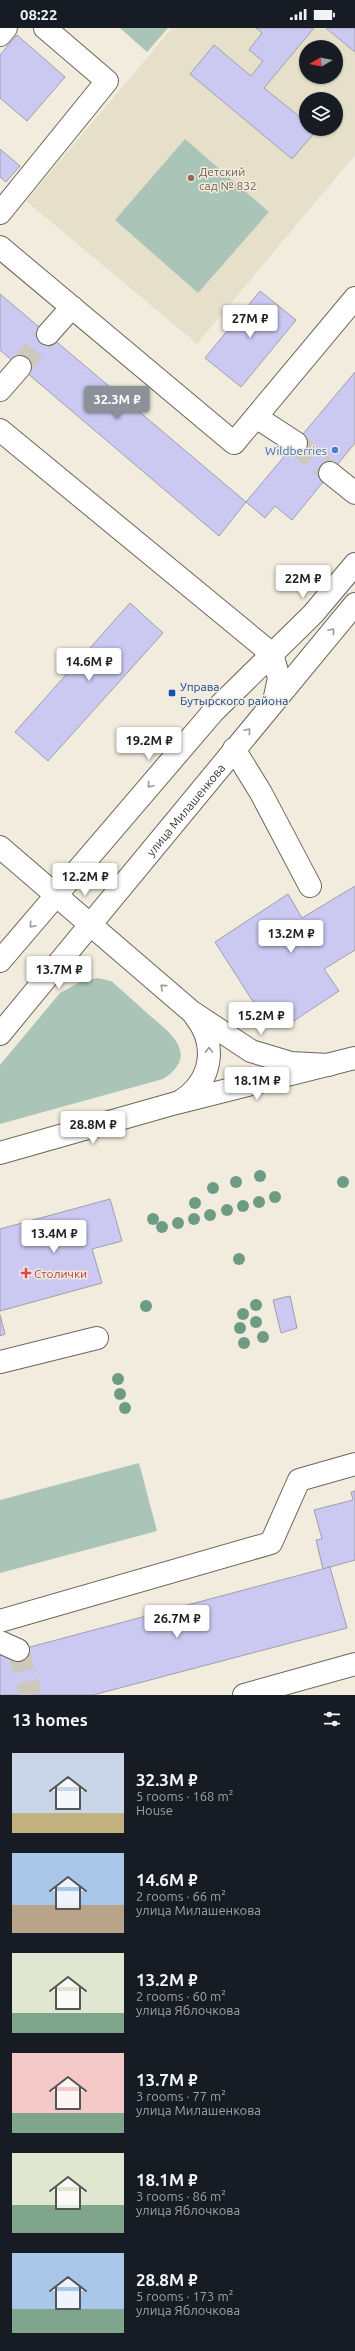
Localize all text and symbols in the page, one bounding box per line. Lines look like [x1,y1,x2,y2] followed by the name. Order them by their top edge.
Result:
[20,6,58,23] text: 08:22
[299,40,343,84] north arrow
[299,40,343,136] map controls
[299,92,343,136] button: layers
[199,165,257,192] place label: Детский сад № 832
[186,173,196,183] marker: Детский сад № 832
[222,305,278,339] pin: 27M ₽
[232,311,268,325] text: 27M ₽
[80,386,154,420] pin: 32.3M ₽
[93,392,141,406] text: 32.3M ₽
[265,444,327,457] place label: Wildberries
[330,445,340,455] marker: Wildberries
[275,565,331,599] pin: 22M ₽
[285,571,321,585] text: 22M ₽
[327,629,334,636] one-way arrow
[52,648,126,682] pin: 14.6M ₽
[65,654,113,668] text: 14.6M ₽
[180,680,288,707] place label: Управа Бутырского района
[167,688,177,698] marker: Управа Бутырского района
[112,727,186,761] pin: 19.2M ₽
[244,728,251,736] one-way arrow
[125,733,173,747] text: 19.2M ₽
[143,761,227,858] street label: улица Милашенкова
[148,781,155,788] one-way arrow
[48,863,122,897] pin: 12.2M ₽
[61,869,109,883] text: 12.2M ₽
[29,920,36,928] one-way arrow
[254,920,328,954] pin: 13.2M ₽
[267,926,315,940] text: 13.2M ₽
[22,956,96,990] pin: 13.7M ₽
[35,962,83,976] text: 13.7M ₽
[160,984,168,991] one-way arrow
[224,1002,298,1036] pin: 15.2M ₽
[237,1008,285,1022] text: 15.2M ₽
[205,1047,213,1053] one-way arrow
[220,1067,294,1101] pin: 18.1M ₽
[233,1073,281,1087] text: 18.1M ₽
[56,1111,130,1145] pin: 28.8M ₽
[69,1117,117,1131] text: 28.8M ₽
[17,1220,91,1254] pin: 13.4M ₽
[30,1226,78,1240] text: 13.4M ₽
[34,1267,87,1280] place label: Столички
[21,1268,31,1278] marker: Столички
[140,1605,214,1639] pin: 26.7M ₽
[153,1611,201,1625] text: 26.7M ₽
[321,1708,343,1730] icon: filters
[12,1710,88,1729] text: 13 homes
[44,1769,92,1817] icon: home
[136,1770,198,1789] text: 32.3M ₽
[136,1789,233,1803] text: 5 rooms · 168 m²
[136,1803,173,1817] text: House
[44,1869,92,1917] icon: home
[136,1870,198,1889] text: 14.6M ₽
[136,1889,226,1903] text: 2 rooms · 66 m²
[136,1903,261,1917] text: улица Милашенкова
[44,1969,92,2017] icon: home
[136,1970,198,1989] text: 13.2M ₽
[136,1989,226,2003] text: 2 rooms · 60 m²
[136,2003,240,2017] text: улица Яблочкова
[44,2069,92,2117] icon: home
[136,2070,198,2089] text: 13.7M ₽
[136,2089,226,2103] text: 3 rooms · 77 m²
[136,2103,261,2117] text: улица Милашенкова
[44,2169,92,2217] icon: home
[136,2170,198,2189] text: 18.1M ₽
[136,2189,226,2203] text: 3 rooms · 86 m²
[136,2203,240,2217] text: улица Яблочкова
[44,2269,92,2317] icon: home
[136,2270,198,2289] text: 28.8M ₽
[136,2289,233,2303] text: 5 rooms · 173 m²
[136,2303,240,2317] text: улица Яблочкова

